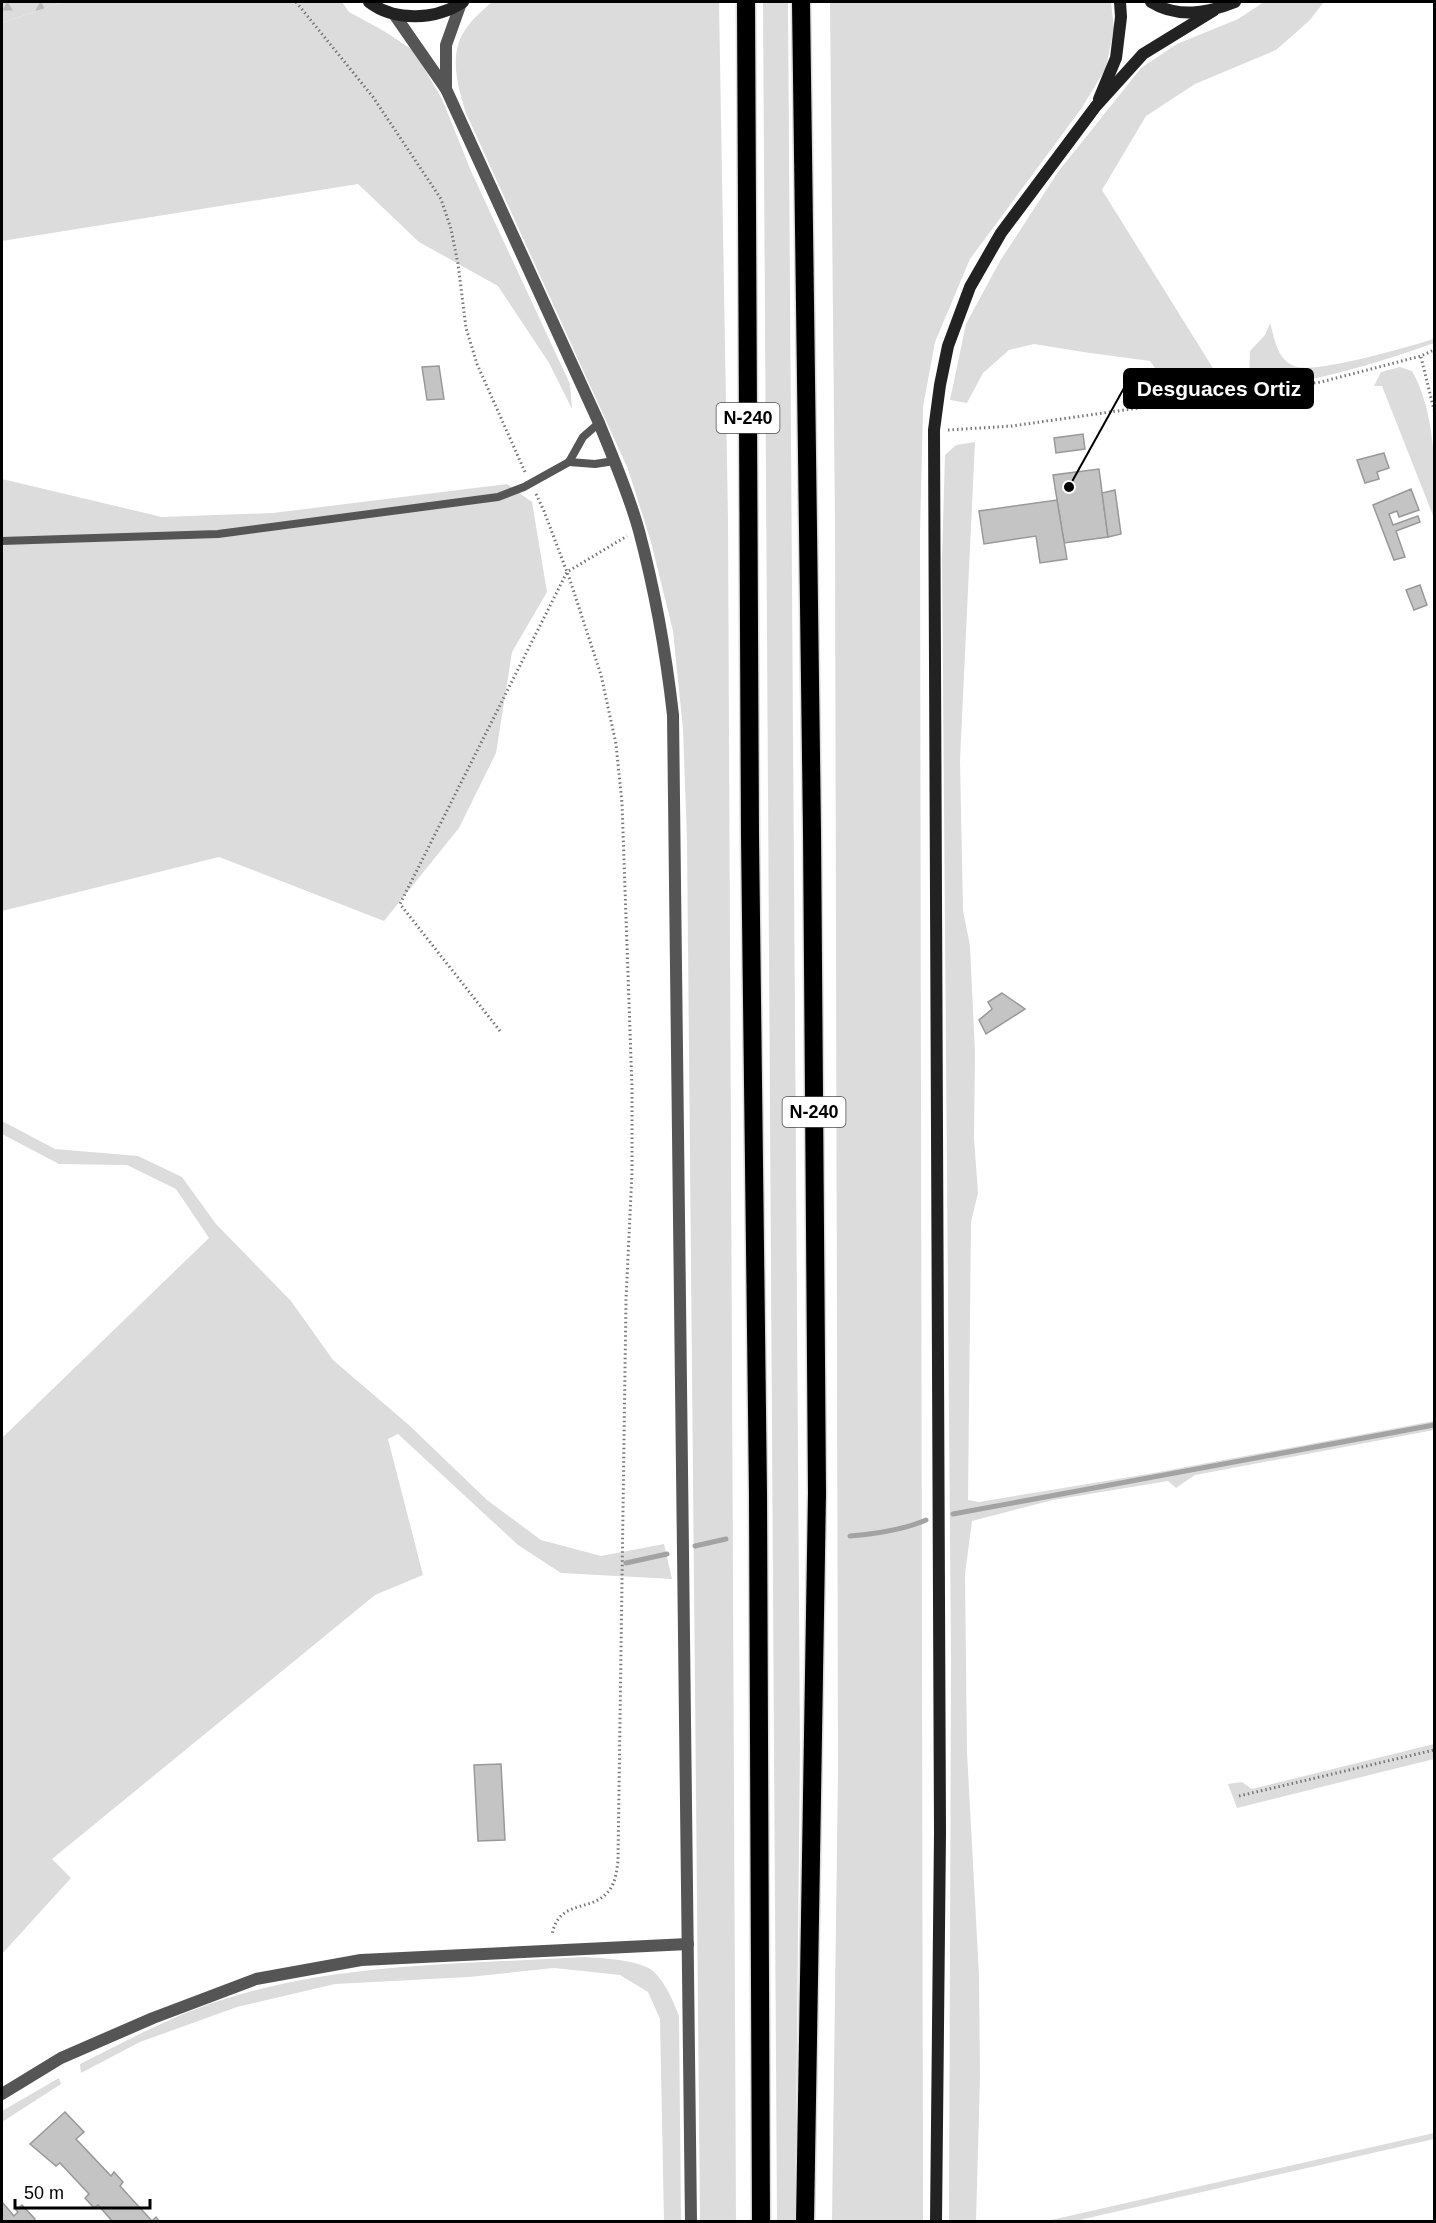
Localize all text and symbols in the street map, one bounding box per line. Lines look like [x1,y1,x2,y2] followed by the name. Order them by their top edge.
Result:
[1124,369,1313,408] callout: Desguaces Ortiz
[1137,377,1301,400] text: Desguaces Ortiz
[716,403,780,433] road number: N-240
[782,1097,846,1127] road number: N-240
[15,2172,150,2210] scale bar
[24,2183,64,2203] text: 50 m

